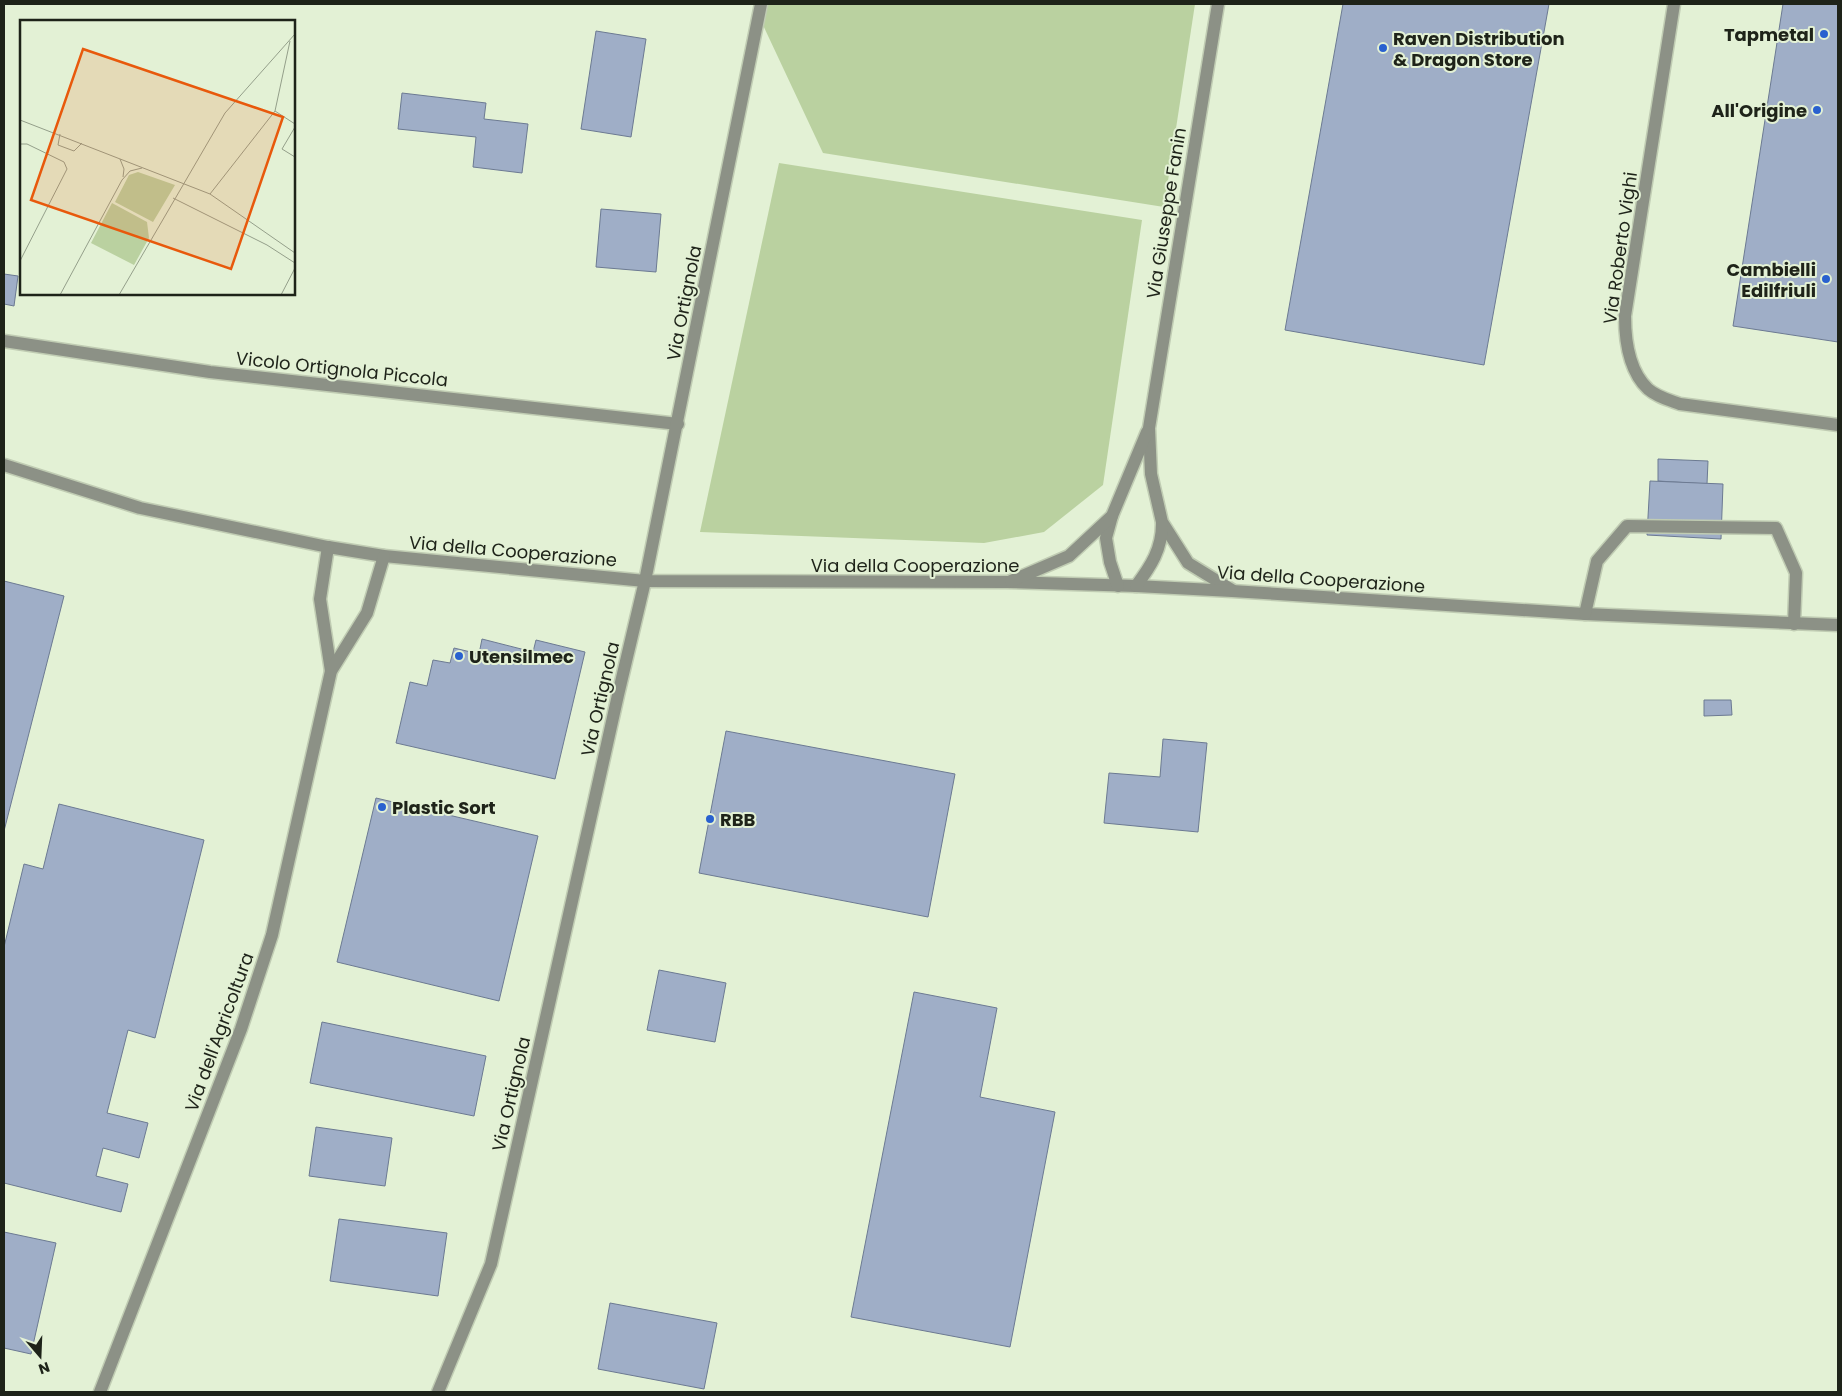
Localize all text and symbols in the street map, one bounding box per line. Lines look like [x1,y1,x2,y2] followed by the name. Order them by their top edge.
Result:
[20,20,295,295] inset map
[1724,22,1814,47] place label: Tapmetal
[1393,26,1565,72] place label: Raven Distribution & Dragon Store
[1818,28,1830,40] marker: Tapmetal
[1377,42,1389,54] marker: Raven Distribution & Dragon Store
[1711,98,1807,123] place label: All'Origine
[1811,104,1823,116] marker: All'Origine
[1140,126,1192,300] street label: Via Giuseppe Fanin
[1597,170,1643,326] street label: Via Roberto Vighi
[661,243,707,363] street label: Via Ortignola
[1726,257,1816,303] place label: Cambielli Edilfriuli
[1820,273,1832,285] marker: Cambielli Edilfriuli
[235,345,449,393] street label: Vicolo Ortignola Piccola
[408,529,618,573] street label: Via della Cooperazione
[811,553,1019,578] street label: Via della Cooperazione
[1216,559,1426,599] street label: Via della Cooperazione
[575,639,625,759] street label: Via Ortignola
[469,644,574,669] place label: Utensilmec
[453,650,465,662] marker: Utensilmec
[392,795,496,820] place label: Plastic Sort
[376,801,388,813] marker: Plastic Sort
[720,807,756,832] place label: RBB
[704,813,716,825] marker: RBB
[179,949,259,1115] street label: Via dell'Agricoltura
[486,1034,536,1154] street label: Via Ortignola
[15,1331,65,1381] north arrow
[36,1357,52,1379] text: N

